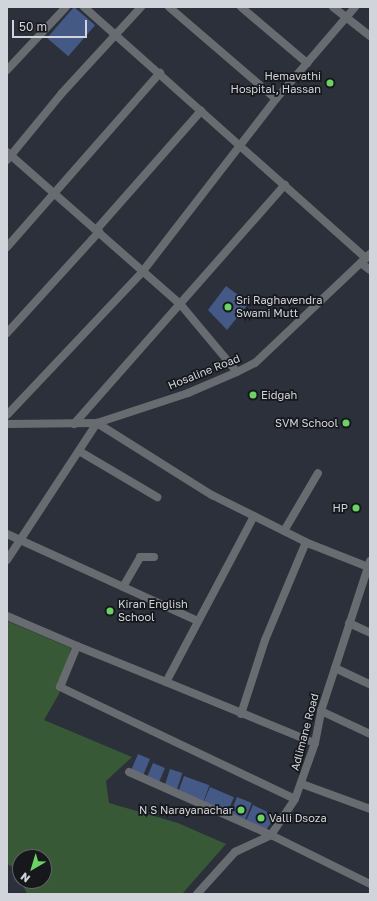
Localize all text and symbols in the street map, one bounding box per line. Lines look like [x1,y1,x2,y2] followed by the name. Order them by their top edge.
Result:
[14,12,89,38] scale bar
[19,19,47,34] text: 50 m
[231,70,321,96] place label: Hemavathi Hospital, Hassan
[324,77,336,89] marker: Hemavathi Hospital, Hassan
[236,294,322,320] place label: Sri Raghavendra Swami Mutt
[223,302,233,312] marker: Sri Raghavendra Swami Mutt
[166,352,242,392] street label: Hosaline Road
[261,388,297,402] place label: Eidgah
[248,390,258,400] marker: Eidgah
[275,416,338,430] place label: SVM School
[341,418,351,428] marker: SVM School
[332,501,348,515] place label: HP
[351,503,361,513] marker: HP
[118,598,188,624] place label: Kiran English School
[105,606,115,616] marker: Kiran English School
[288,692,322,772] street label: Adlimane Road
[139,803,233,817] place label: N S Narayanachar
[236,805,246,815] marker: N S Narayanachar
[269,811,327,825] place label: Valli Dsoza
[256,813,266,823] marker: Valli Dsoza
[12,849,52,889] north arrow
[18,870,32,886] text: N

